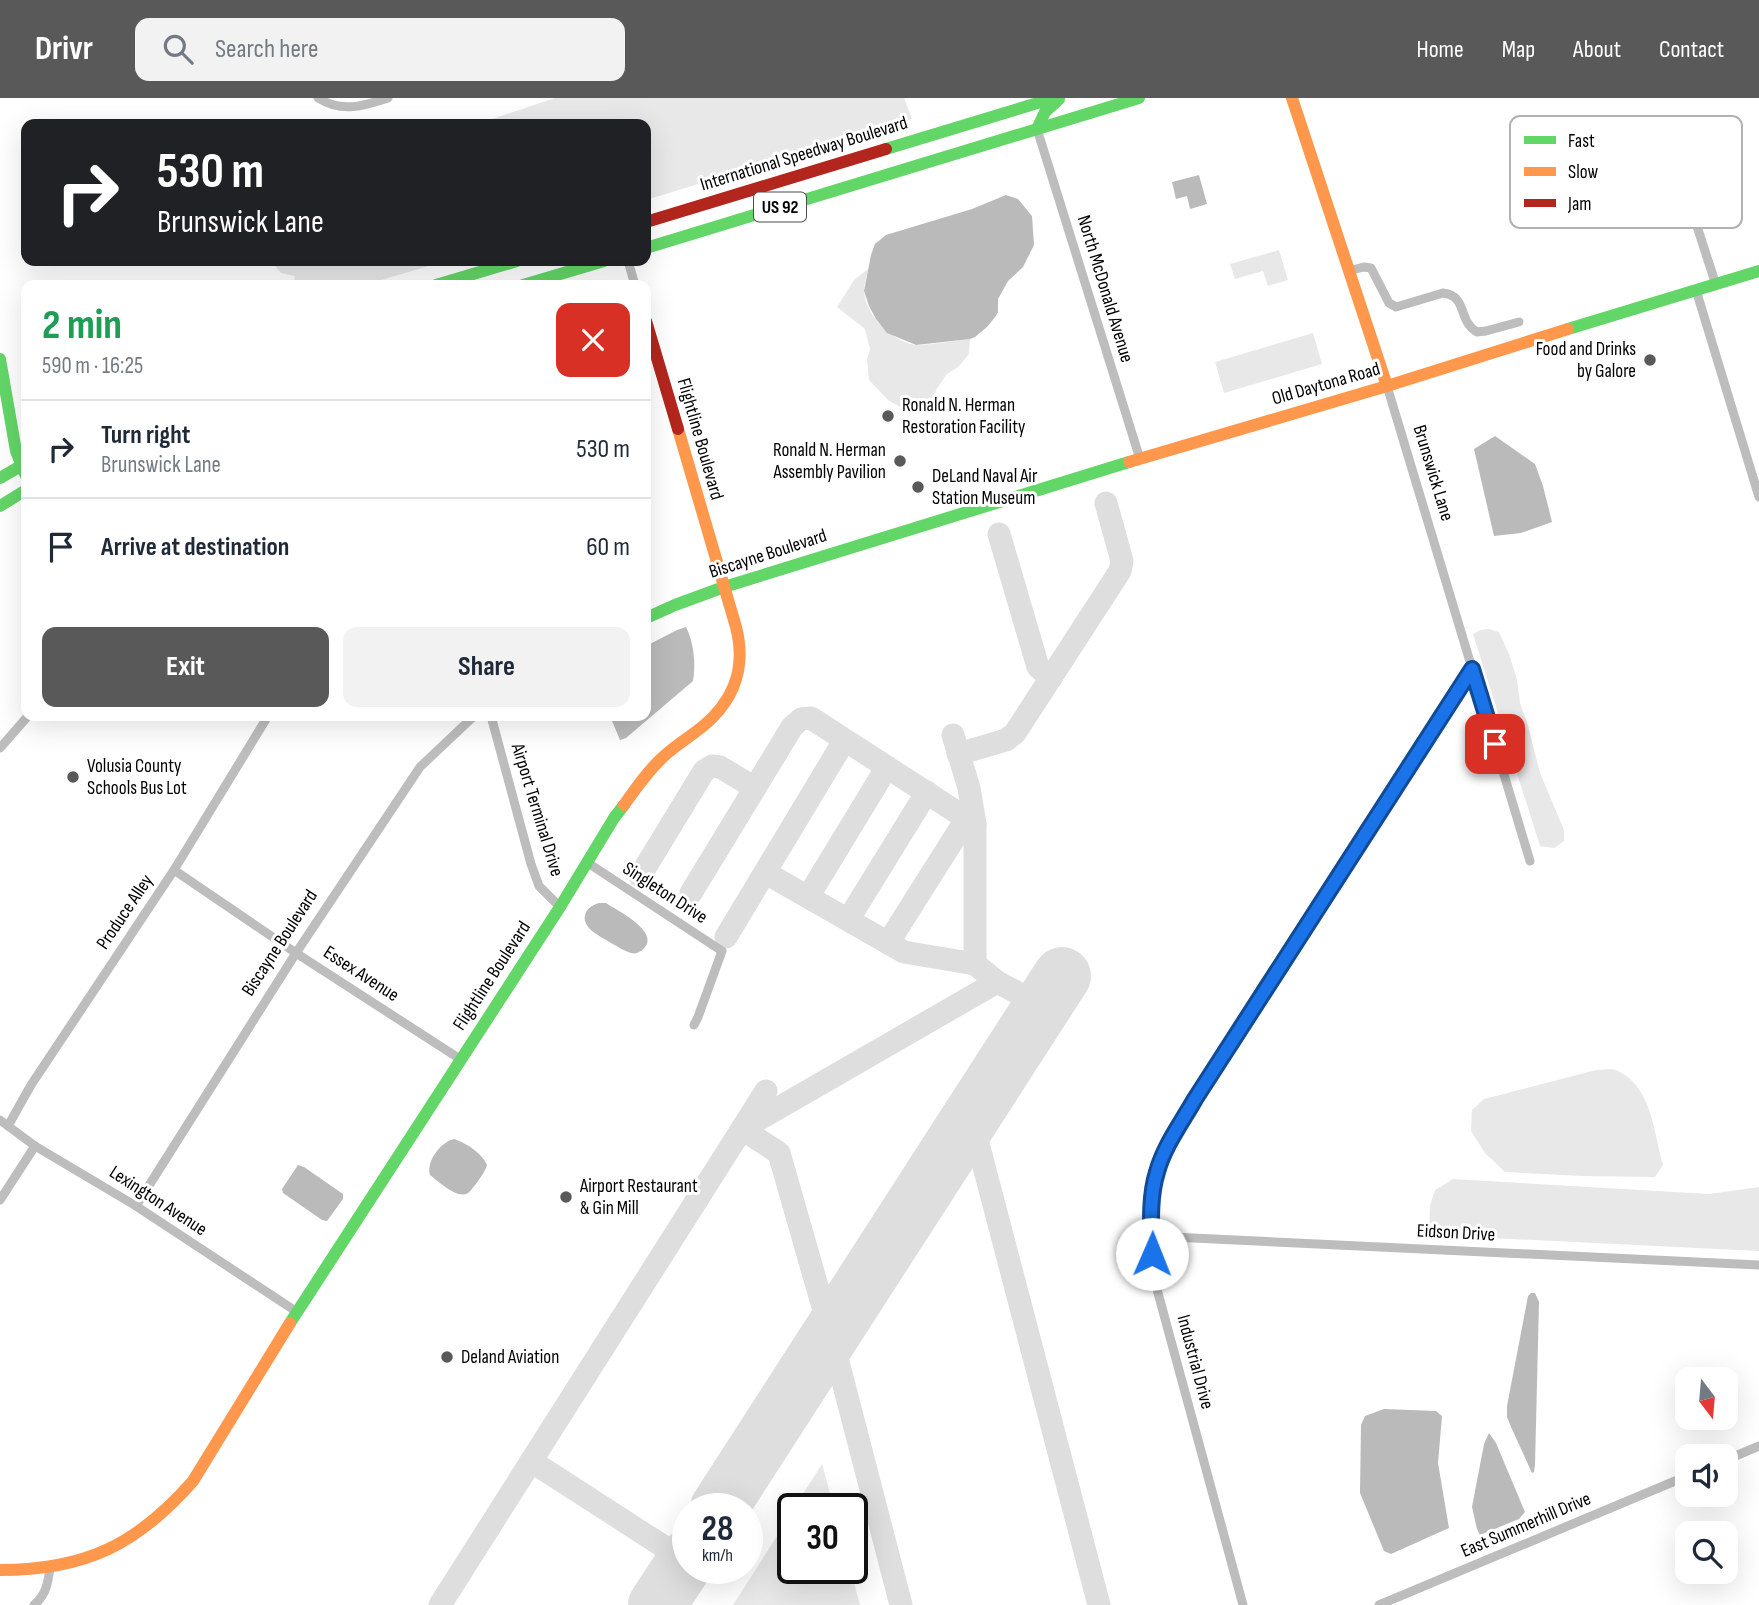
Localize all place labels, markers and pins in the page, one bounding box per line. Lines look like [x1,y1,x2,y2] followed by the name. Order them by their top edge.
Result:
[1536,338,1636,383] place label: Food and Drinks by Galore
[1642,352,1658,368] marker: Food and Drinks by Galore
[902,394,1026,439] place label: Ronald N. Herman Restoration Facility
[880,408,896,424] marker: Ronald N. Herman Restoration Facility
[772,439,886,484] place label: Ronald N. Herman Assembly Pavilion
[892,453,908,469] marker: Ronald N. Herman Assembly Pavilion
[932,465,1038,510] place label: DeLand Naval Air Station Museum
[910,479,926,495] marker: DeLand Naval Air Station Museum
[1465,714,1525,774] pin
[87,755,187,800] place label: Volusia County Schools Bus Lot
[65,769,81,785] marker: Volusia County Schools Bus Lot
[579,1175,698,1220] place label: Airport Restaurant & Gin Mill
[558,1189,574,1205] marker: Airport Restaurant & Gin Mill
[461,1346,559,1369] place label: Deland Aviation
[439,1349,455,1365] marker: Deland Aviation

